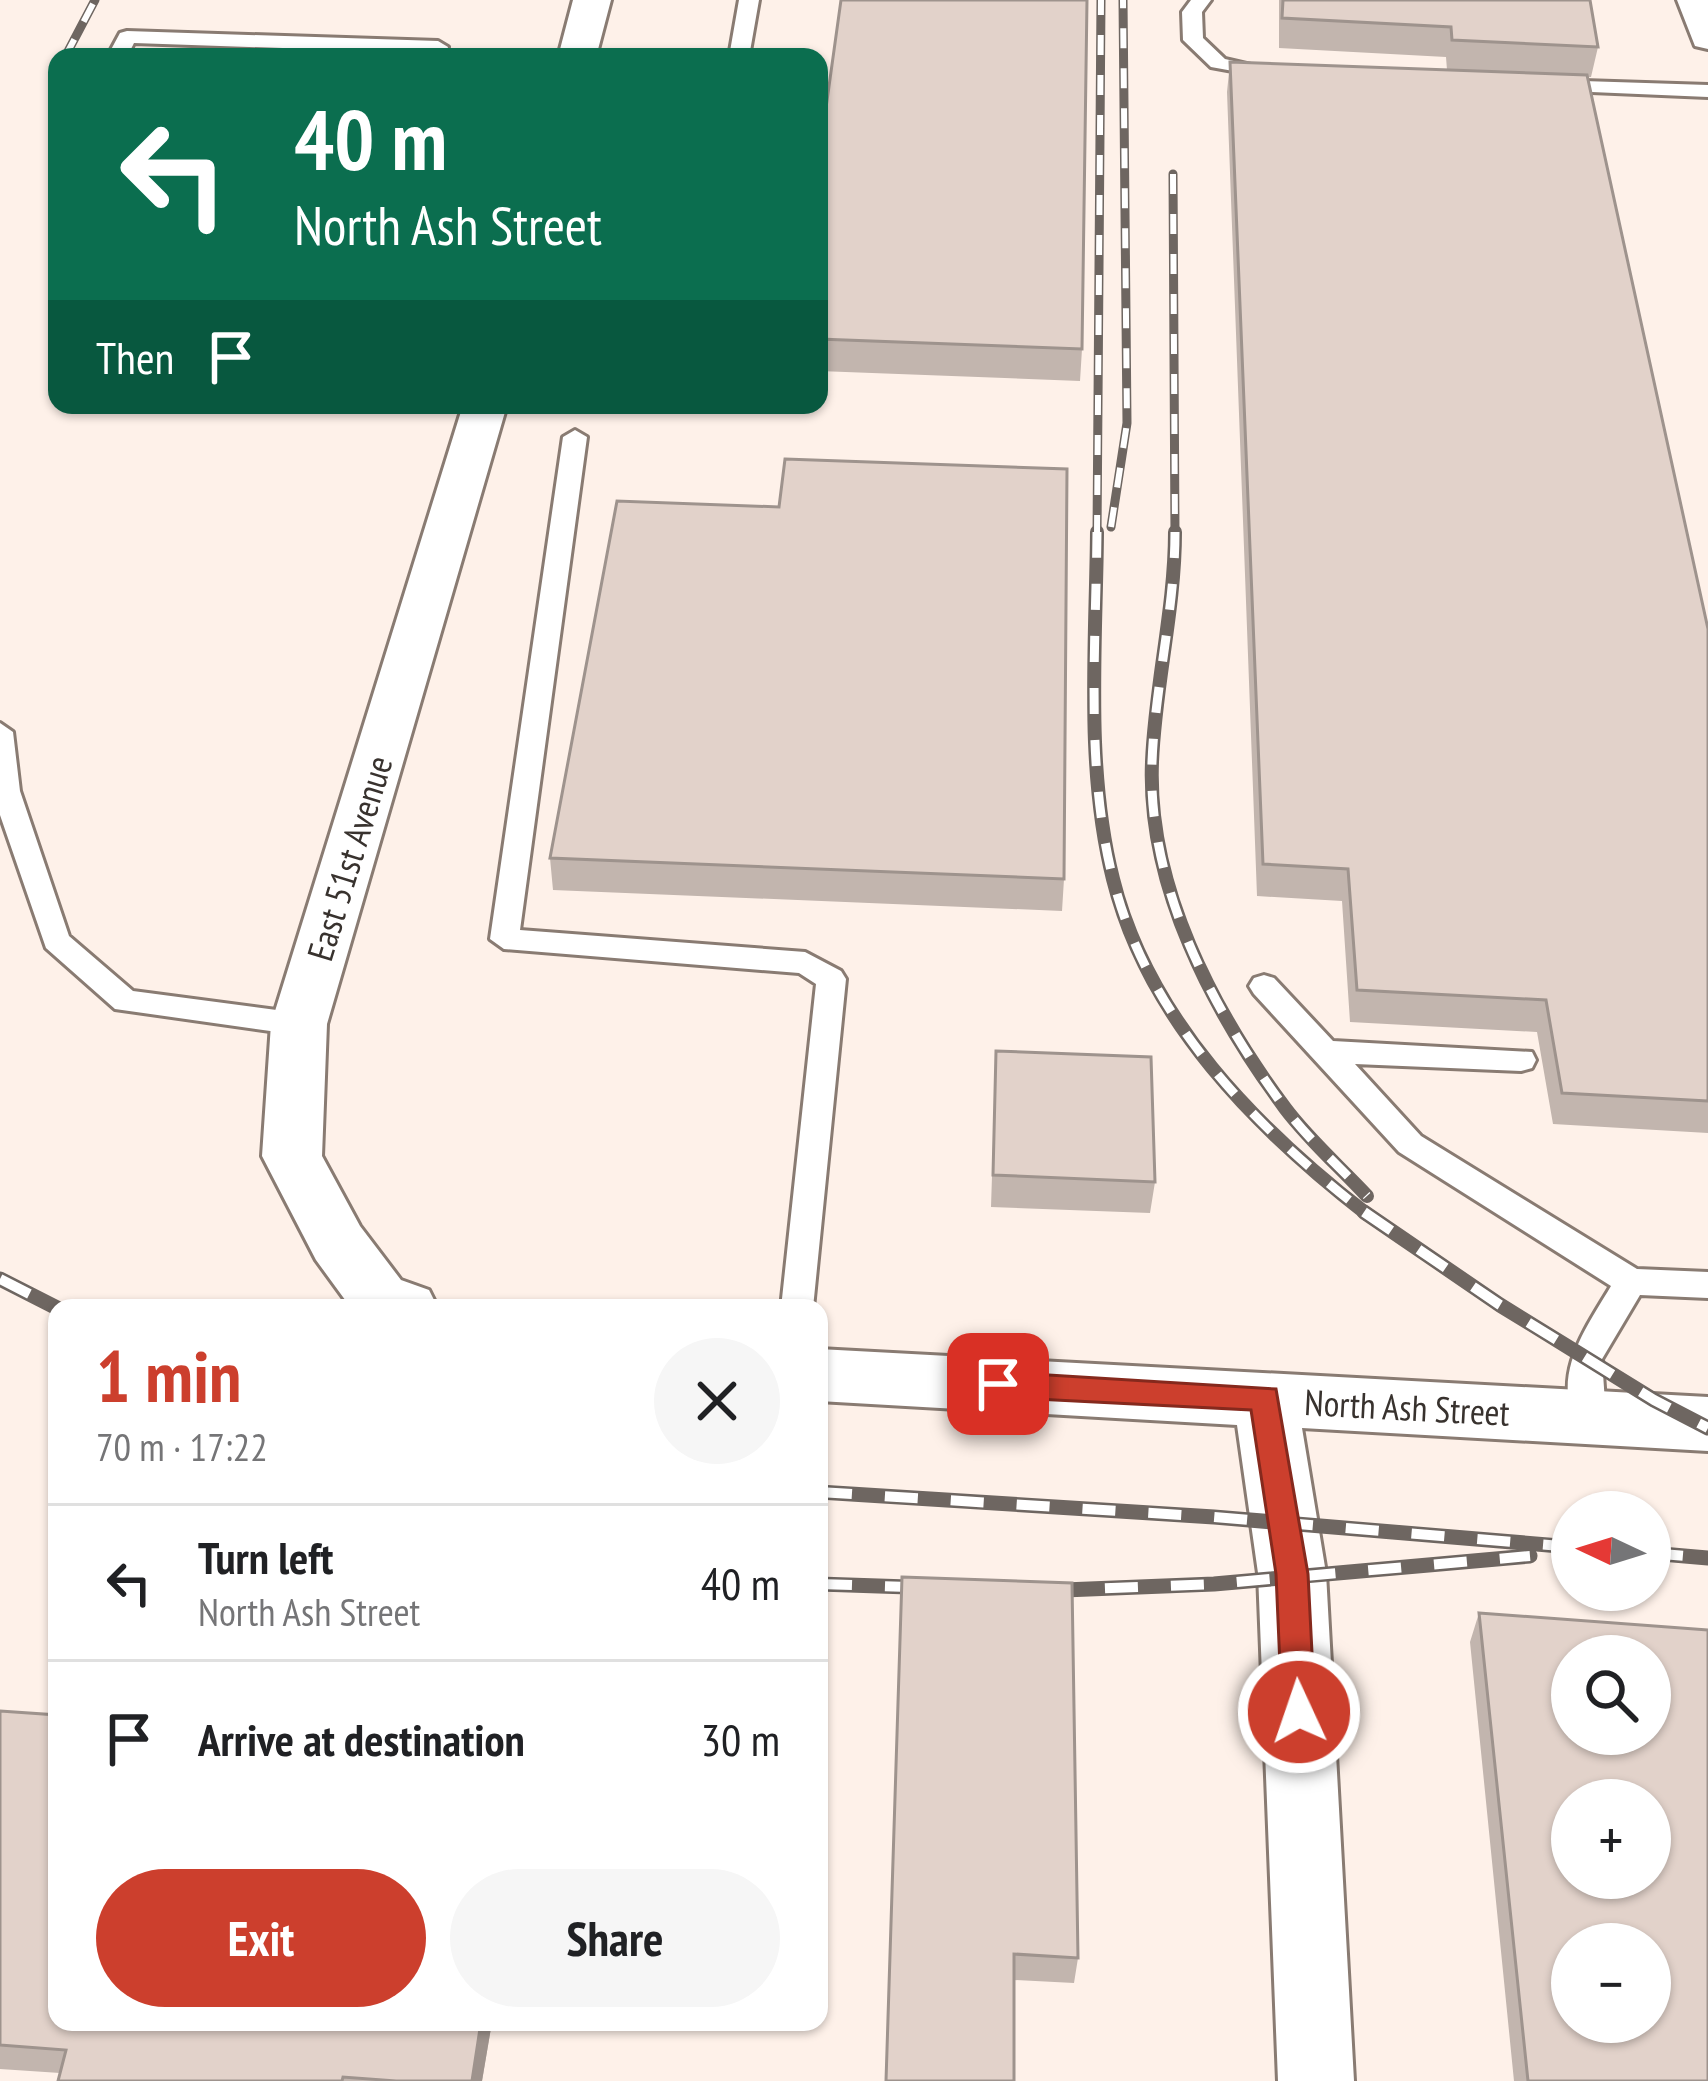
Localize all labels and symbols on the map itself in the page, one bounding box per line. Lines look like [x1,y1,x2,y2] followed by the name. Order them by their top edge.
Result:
[296,750,402,966] street label: East 51st Avenue
[947,1333,1049,1435] pin
[1303,1378,1511,1436] street label: North Ash Street
[1551,1491,1671,1611] north arrow
[1236,1649,1362,1775] position arrow

